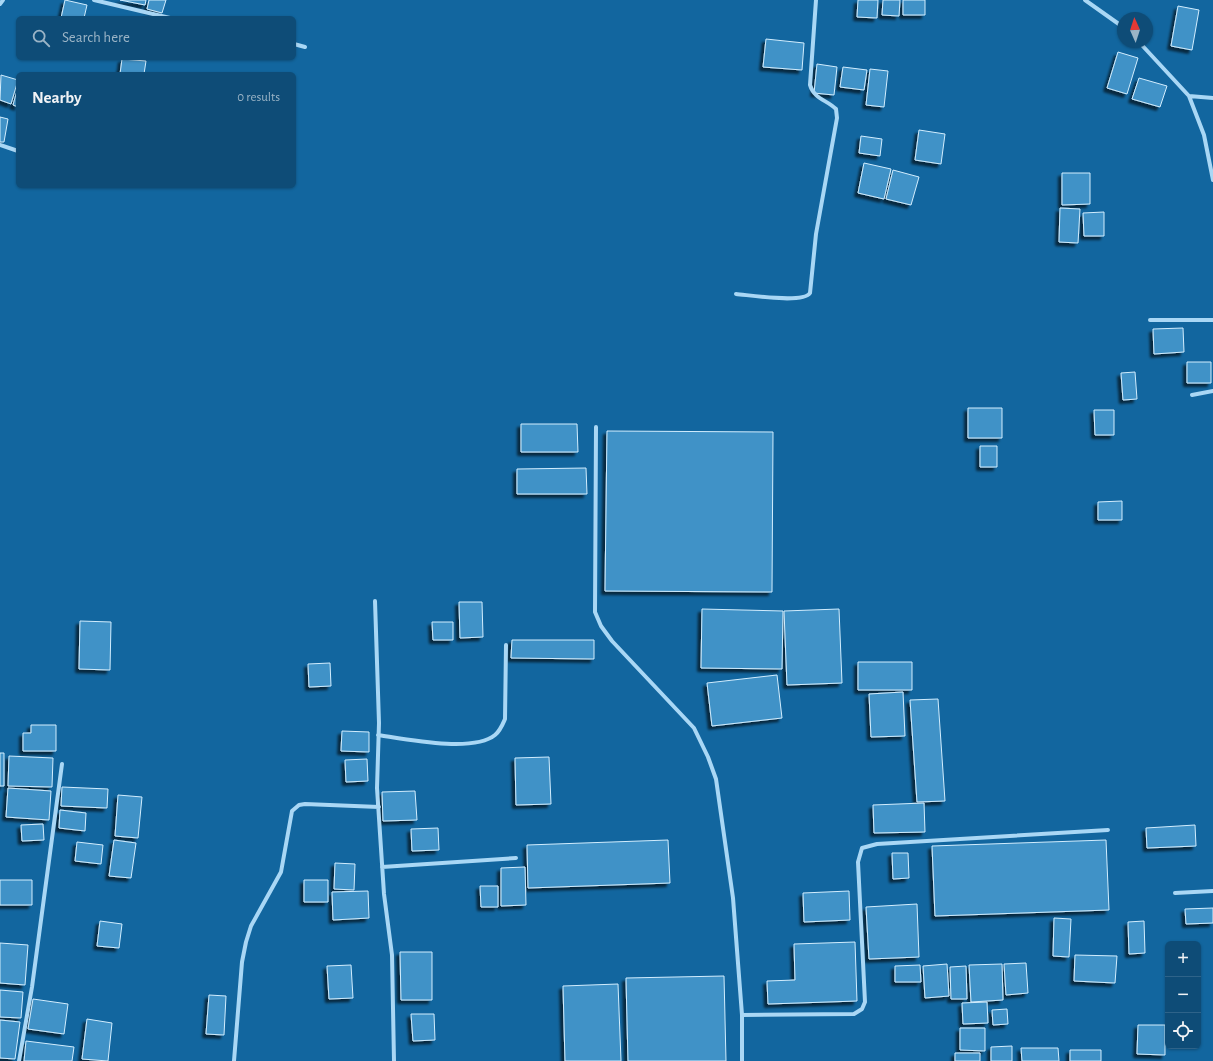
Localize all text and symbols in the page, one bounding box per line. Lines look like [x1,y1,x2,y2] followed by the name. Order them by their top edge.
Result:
[1117,12,1153,48] north arrow
[16,16,296,60] search box
[30,27,52,49] icon: search
[62,30,130,45] text: Search here
[32,89,82,106] text: Nearby
[237,91,280,104] text: 0 results
[1165,941,1201,1049] map controls
[1165,941,1201,977] button: +
[1165,977,1201,1013] button: −
[1165,1013,1201,1049] button: locate

